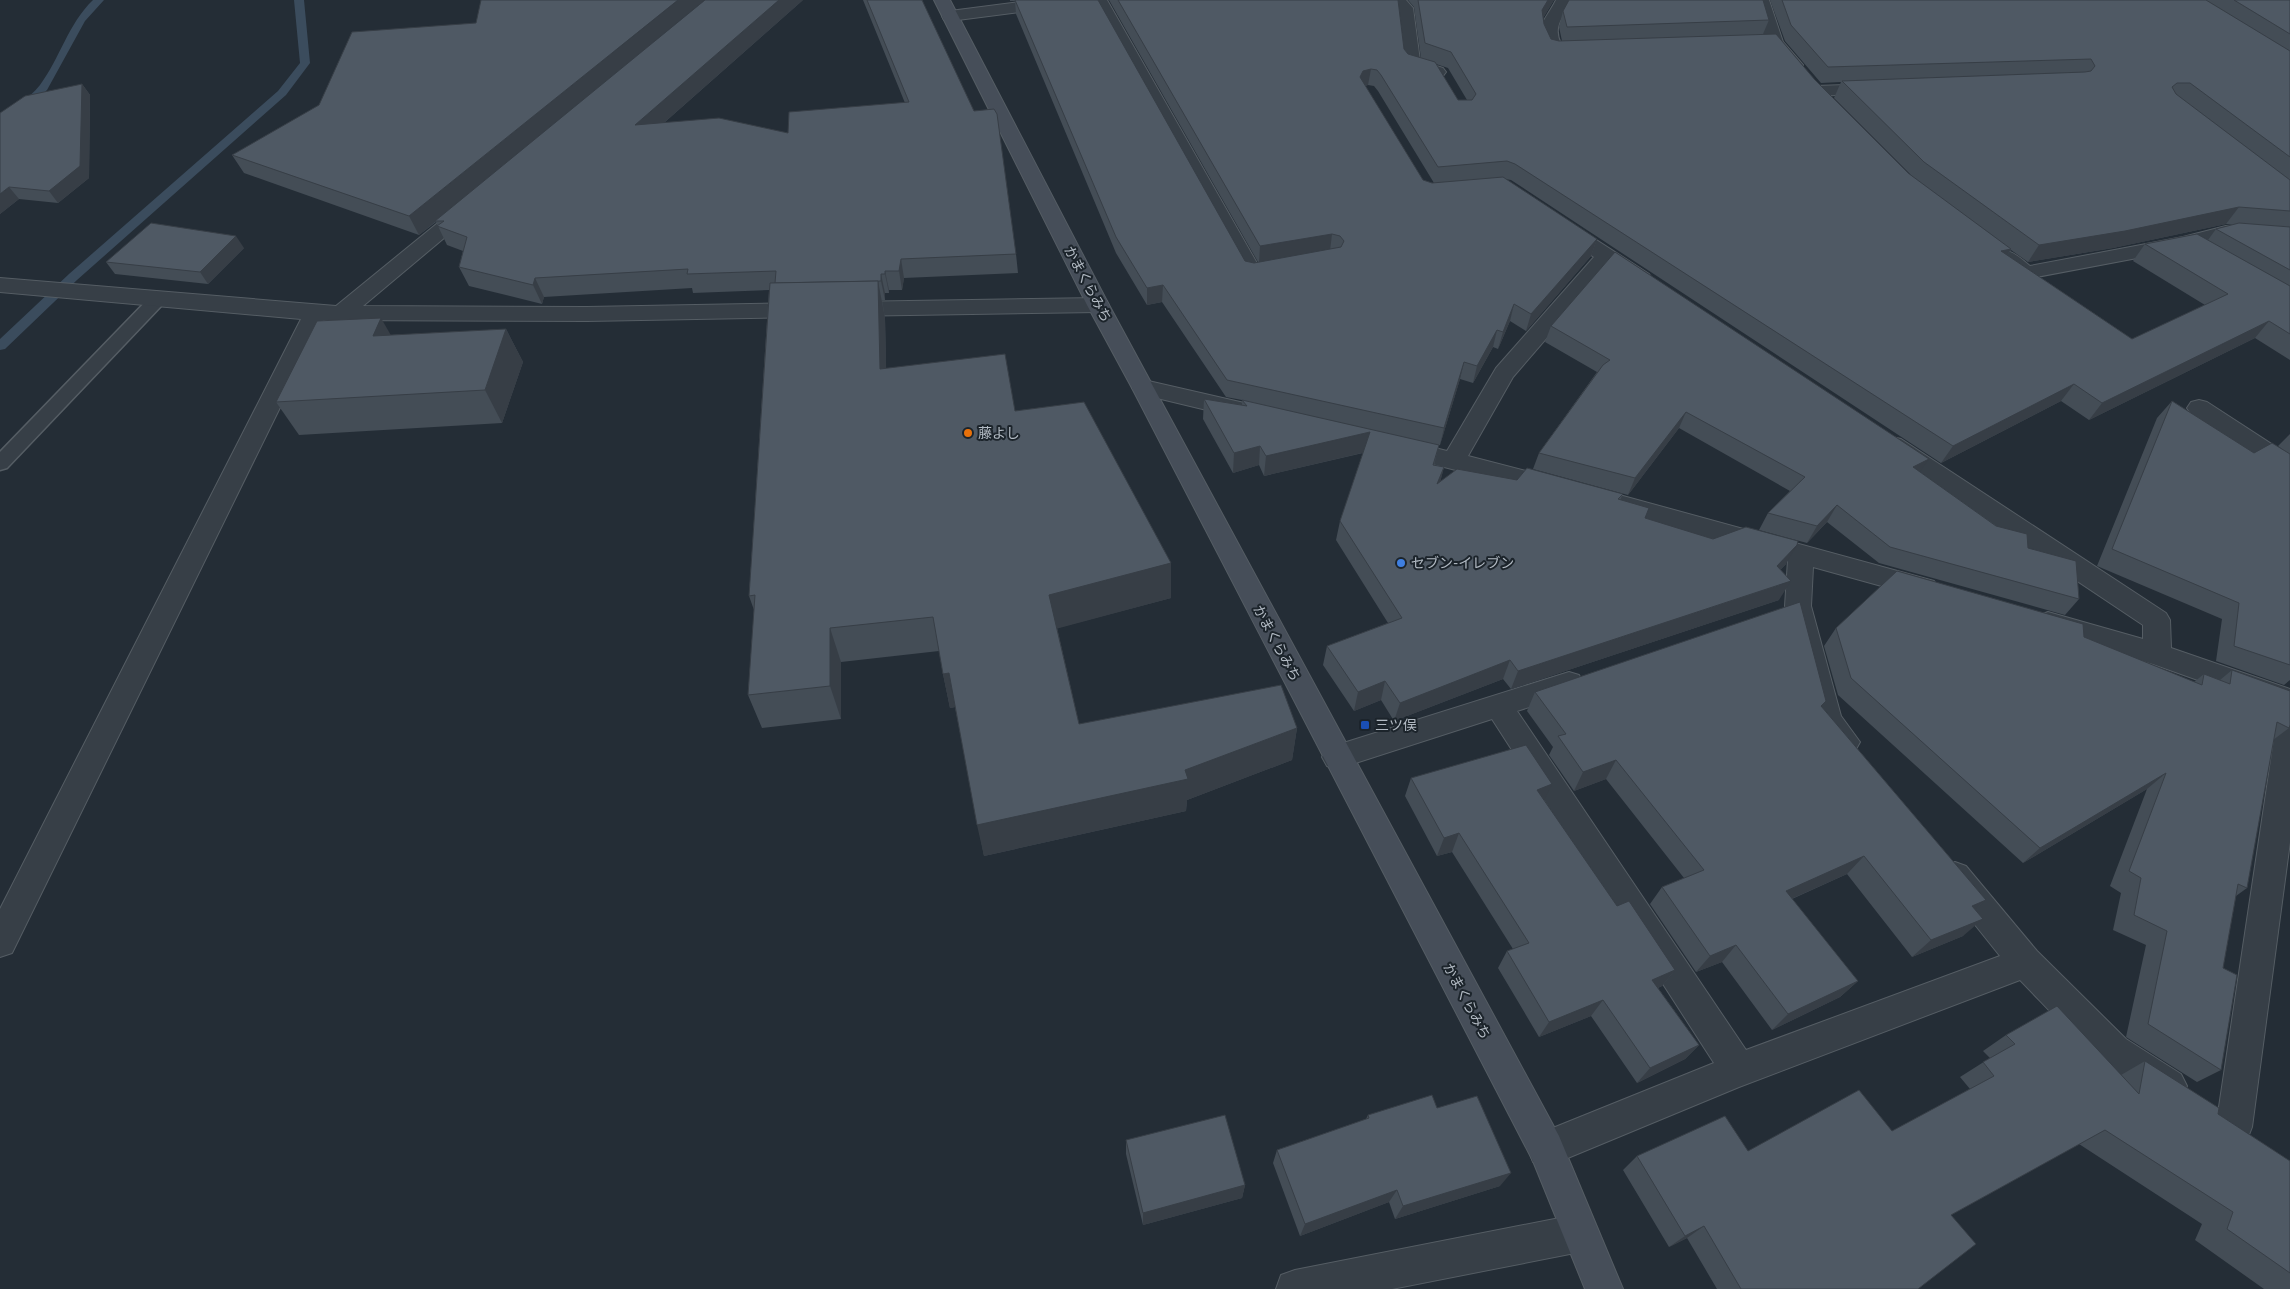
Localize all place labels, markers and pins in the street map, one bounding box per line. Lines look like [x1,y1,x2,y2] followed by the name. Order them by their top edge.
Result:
[978,425,1020,441] place label: 藤よし
[962,427,974,439] marker: 藤よし
[1411,555,1514,571] place label: セブン-イレブン
[1395,557,1407,569] marker: セブン-イレブン
[1375,717,1417,733] place label: 三ツ俣
[1359,719,1371,731] marker: 三ツ俣

